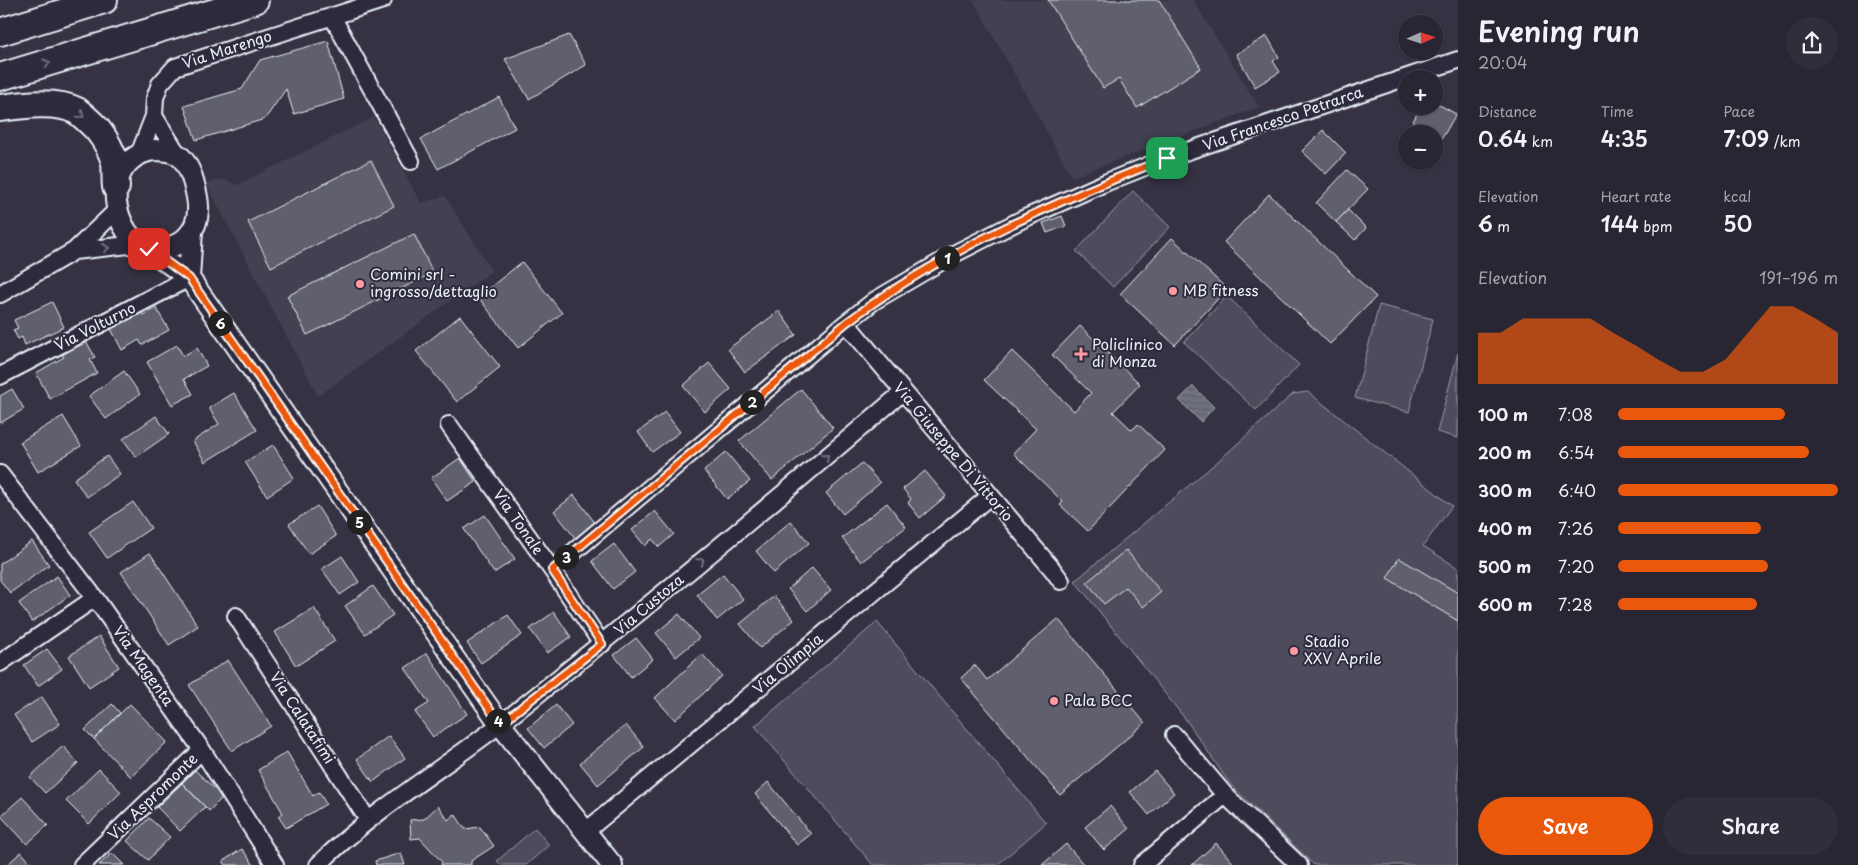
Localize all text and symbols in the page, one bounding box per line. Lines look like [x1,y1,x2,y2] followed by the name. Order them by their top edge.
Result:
[1478,9,1640,52] text: Evening run
[1398,15,1442,60] north arrow
[1398,15,1443,170] map controls
[1786,17,1838,69] button: share
[179,23,274,74] street label: Via Marengo
[1478,50,1528,74] text: 20:04
[42,58,50,68] one-way arrow
[1398,70,1443,115] button: +
[1199,79,1366,156] street label: Via Francesco Petrarca
[1478,101,1537,122] text: Distance
[1601,101,1634,122] text: Time
[1723,101,1755,122] text: Pace
[75,109,85,118] one-way arrow
[1478,122,1527,154] text: 0.64
[1601,122,1648,154] text: 4:35
[1723,122,1769,154] text: 7:09
[1398,125,1443,170] button: −
[1527,131,1553,152] text: km
[1769,131,1800,152] text: /km
[1146,137,1188,179] pin
[1153,144,1181,172] icon: arrive
[1478,186,1538,207] text: Elevation
[1601,186,1671,207] text: Heart rate
[1723,186,1751,207] text: kcal
[1478,207,1493,239] text: 6
[1601,207,1639,239] text: 144
[1723,207,1752,239] text: 50
[1493,216,1510,237] text: m
[1639,216,1672,237] text: bpm
[128,228,170,270] pin
[135,235,163,263] icon: check
[102,242,110,253] one-way arrow
[934,246,960,270] pin: 1
[944,248,951,269] text: 1
[370,262,497,302] place label: Comini srl - ingrosso/dettaglio
[1478,265,1547,289] text: Elevation
[1759,265,1838,289] text: 191–196 m
[354,278,366,290] marker: Comini srl - ingrosso/dettaglio
[1183,278,1259,301] place label: MB fitness
[1167,285,1179,297] marker: MB fitness
[50,295,139,356] street label: Via Volturno
[208,310,232,336] pin: 6
[216,313,225,334] text: 6
[1092,332,1163,372] place label: Policlinico di Monza
[1074,347,1088,361] marker: Policlinico di Monza
[889,376,1020,526] street label: Via Giuseppe Di Vittorio
[740,390,764,414] pin: 2
[748,392,757,413] text: 2
[1478,402,1528,426] text: 100 m
[1558,402,1593,426] text: 7:08
[1478,440,1532,464] text: 200 m
[1558,440,1595,464] text: 6:54
[820,454,829,462] one-way arrow
[1478,478,1532,502] text: 300 m
[1558,478,1596,502] text: 6:40
[488,484,550,559] street label: Via Tonale
[346,510,372,534] pin: 5
[355,512,364,533] text: 5
[1478,516,1532,540] text: 400 m
[1558,516,1593,540] text: 7:26
[554,544,578,570] pin: 3
[562,547,571,568] text: 3
[1478,554,1531,578] text: 500 m
[1558,554,1594,578] text: 7:20
[695,558,704,566] one-way arrow
[608,567,689,640] street label: Via Custoza
[1478,592,1532,616] text: 600 m
[1558,592,1593,616] text: 7:28
[108,620,181,711] street label: Via Magenta
[747,626,828,699] street label: Via Olimpia
[1304,629,1382,669] place label: Stadio XXV Aprile
[1288,645,1300,657] marker: Stadio XXV Aprile
[265,666,342,768] street label: Via Calatafimi
[1064,688,1133,711] place label: Pala BCC
[1048,695,1060,707] marker: Pala BCC
[486,708,510,734] pin: 4
[494,711,503,732] text: 4
[102,747,202,845] street label: Via Aspromonte
[1478,797,1653,855] button: Save
[1663,797,1838,855] button: Share

